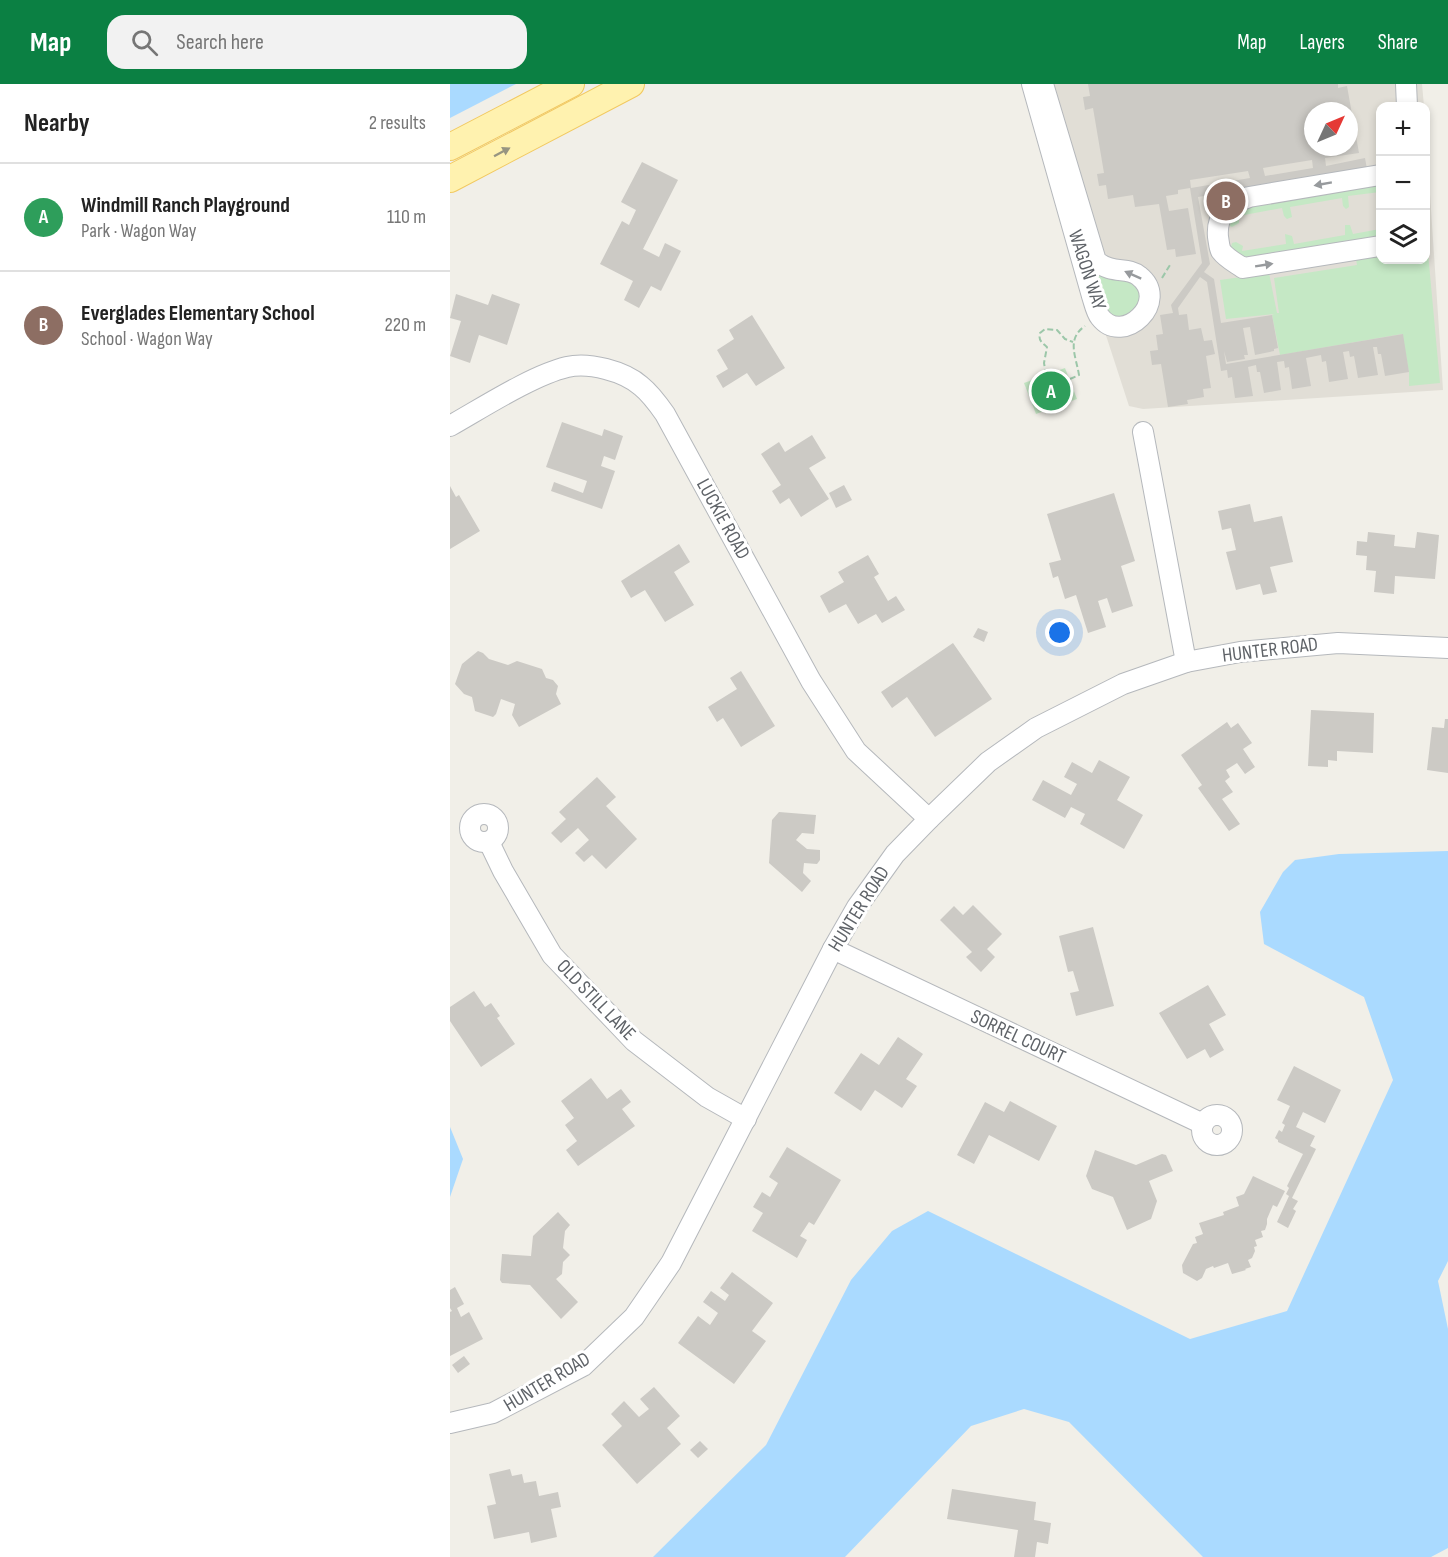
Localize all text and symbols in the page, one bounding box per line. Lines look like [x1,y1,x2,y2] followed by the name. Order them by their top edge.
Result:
[107,15,527,69] search box
[30,26,71,59] text: Map
[128,26,161,59] icon: search
[176,29,264,56] text: Search here
[1237,30,1266,55] text: Map
[1299,30,1345,55] text: Layers
[1378,30,1418,55] text: Share
[1304,102,1358,156] north arrow
[1376,102,1430,264] map controls
[1376,102,1430,156] button: +
[24,108,90,139] text: Nearby
[369,111,426,135] text: 2 results
[494,147,511,157] one-way arrow
[1376,156,1430,210] button: −
[1206,178,1246,224] pin: B
[1313,180,1332,189] one-way arrow
[81,192,290,219] text: Windmill Ranch Playground
[39,205,48,229] text: A
[387,205,426,229] text: 110 m
[1376,210,1430,264] button: layers
[81,219,196,243] text: Park · Wagon Way
[1063,227,1111,314] street label: WAGON WAY
[1254,260,1273,269] one-way arrow
[1124,270,1141,279] one-way arrow
[81,300,315,327] text: Everglades Elementary School
[39,313,48,337] text: B
[385,313,426,337] text: 220 m
[81,327,213,351] text: School · Wagon Way
[1032,368,1070,414] pin: A
[691,475,755,563] street label: LUCKIE ROAD
[1045,618,1074,647] your location
[1221,632,1319,668] street label: HUNTER ROAD
[823,862,895,956] street label: HUNTER ROAD
[551,954,641,1046] street label: OLD STILL LANE
[967,1005,1069,1069] street label: SORREL COURT
[500,1347,594,1417] street label: HUNTER ROAD

